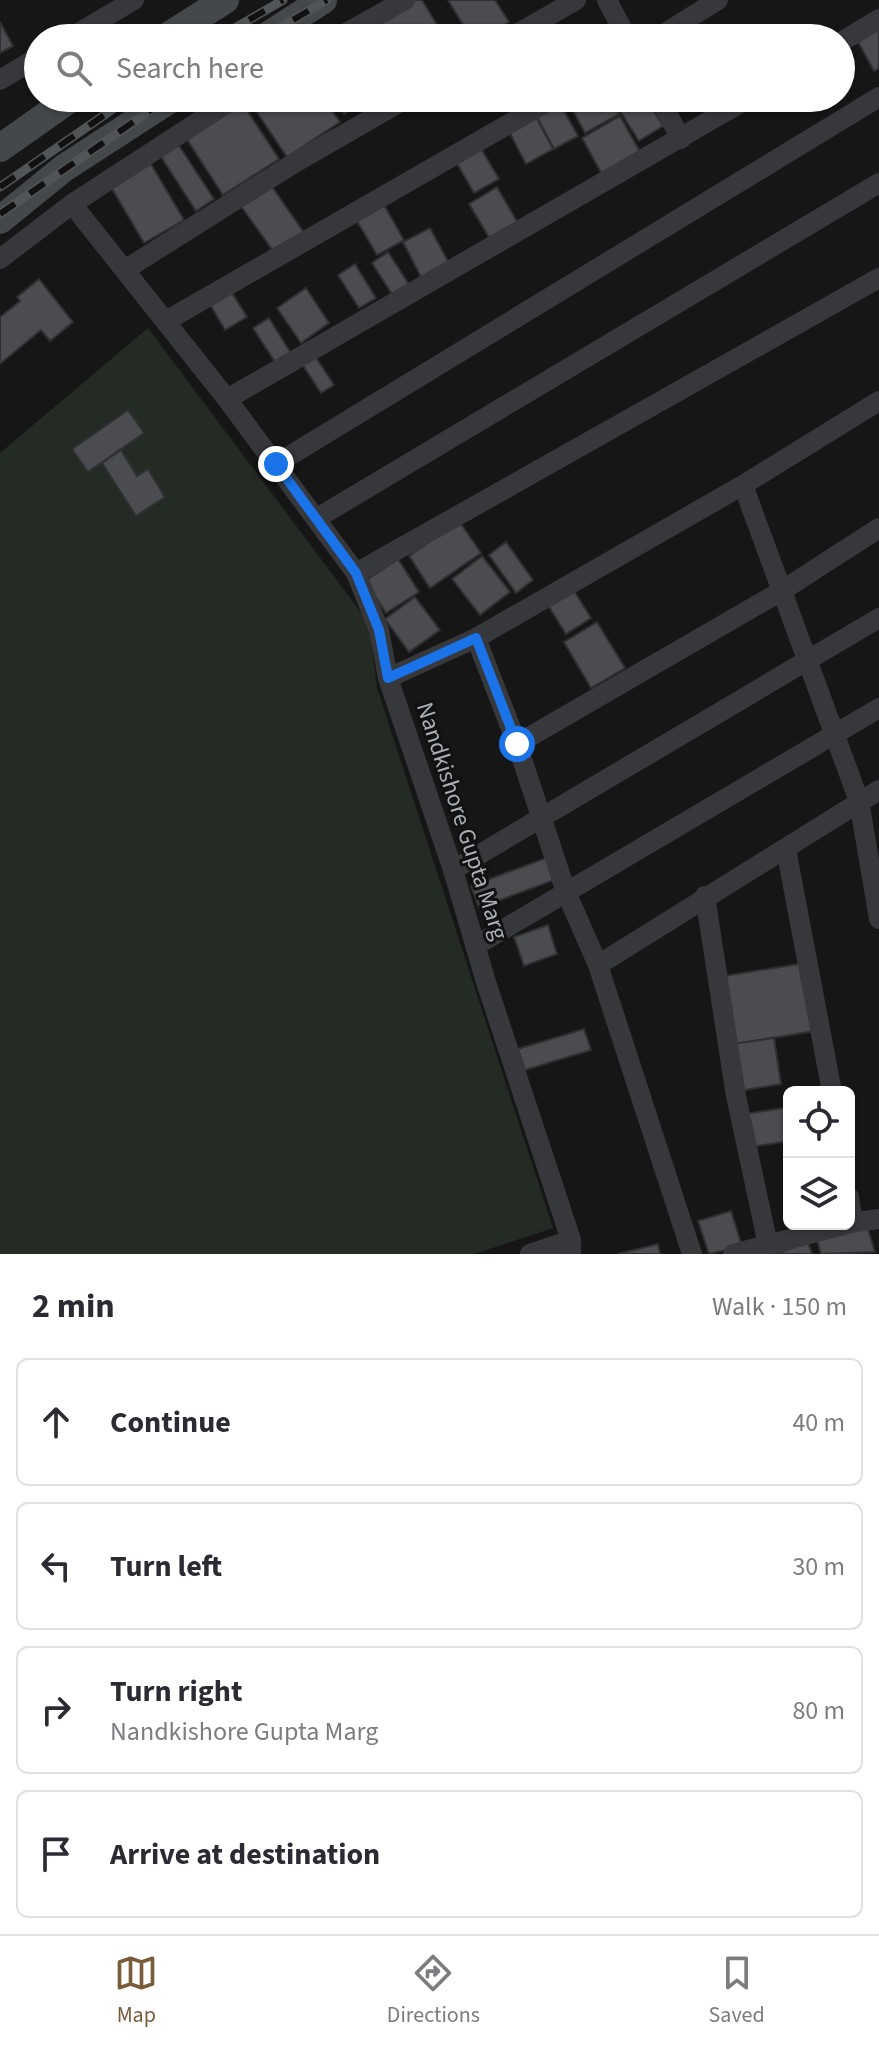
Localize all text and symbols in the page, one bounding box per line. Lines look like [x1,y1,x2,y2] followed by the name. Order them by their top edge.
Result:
[24,24,855,112] search box
[52,46,96,90] icon: search
[116,47,264,90] text: Search here
[258,446,294,482] route end
[407,698,517,944] street label: Nandkishore Gupta Marg
[499,726,535,762] route start
[783,1086,855,1230] map controls
[783,1086,855,1158] button: locate
[783,1158,855,1230] button: layers
[32,1282,115,1331] text: 2 min
[712,1288,847,1325] text: Walk · 150 m
[34,1400,78,1444] icon: ahead
[110,1401,231,1444] text: Continue
[792,1404,845,1441] text: 40 m
[34,1544,78,1588] icon: left
[110,1545,222,1588] text: Turn left
[792,1548,845,1585] text: 30 m
[110,1670,242,1713] text: Turn right
[34,1688,78,1732] icon: right
[792,1692,845,1729] text: 80 m
[110,1713,378,1750] text: Nandkishore Gupta Marg
[34,1832,78,1876] icon: arrive
[110,1833,380,1876] text: Arrive at destination
[114,1951,158,2031] tab: Map
[387,1951,480,2031] tab: Directions
[709,1951,765,2031] tab: Saved

